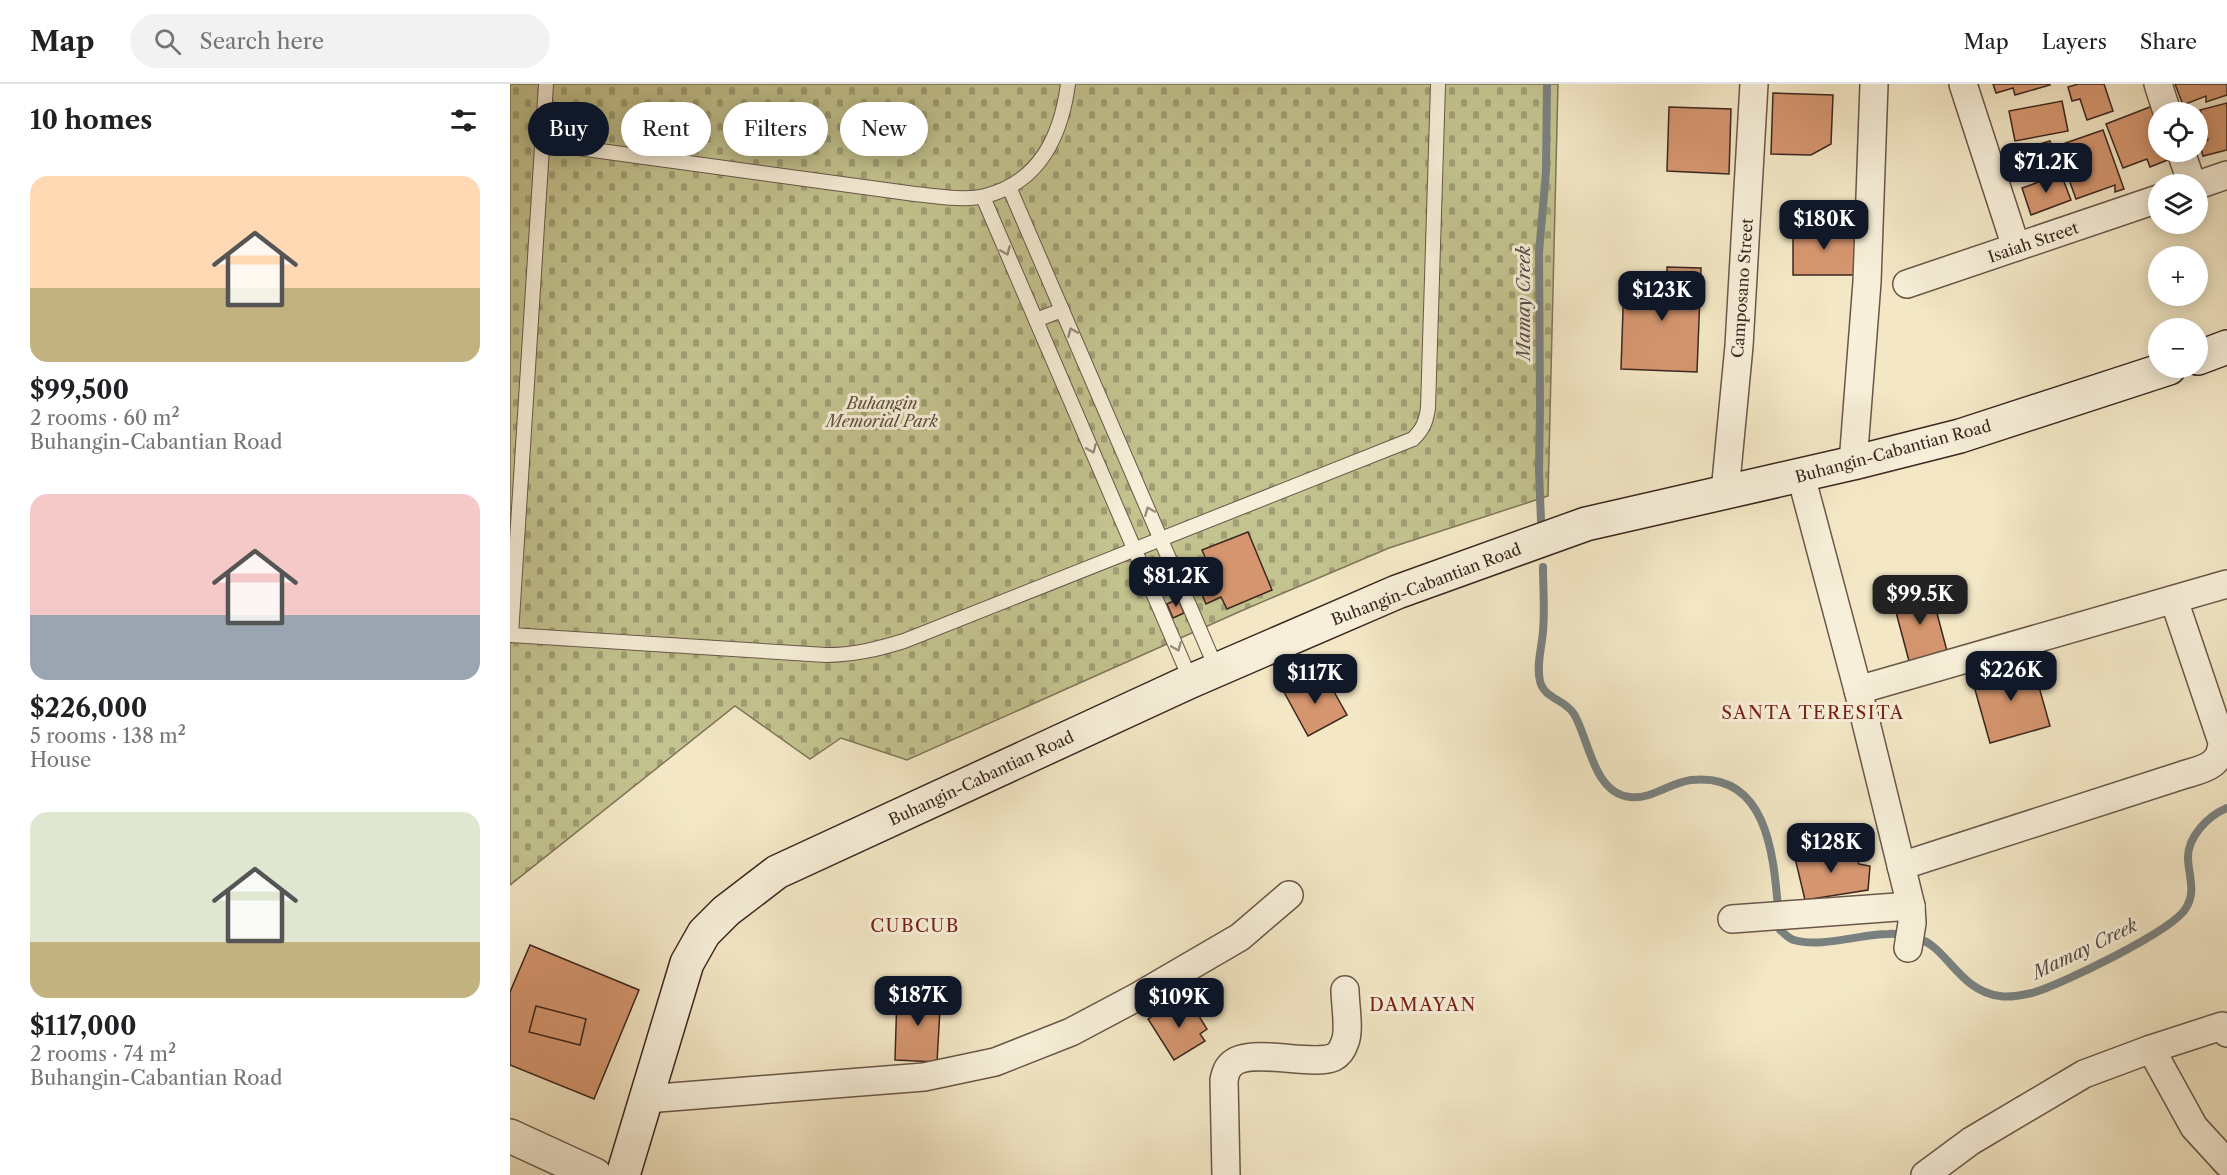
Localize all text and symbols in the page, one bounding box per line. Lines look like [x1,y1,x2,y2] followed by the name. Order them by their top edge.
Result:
[130,14,550,68] search box
[30,24,94,58] text: Map
[151,25,184,58] icon: search
[199,28,324,55] text: Search here
[1964,29,2009,54] text: Map
[2042,29,2107,54] text: Layers
[2140,29,2197,54] text: Share
[528,102,609,156] chip: Buy
[621,102,711,156] chip: Rent
[723,102,828,156] chip: Filters
[840,102,928,156] chip: New
[2148,102,2208,378] map controls
[2148,102,2208,162] button: locate
[30,104,152,136] text: 10 homes
[447,104,480,137] icon: filters
[1997,143,2095,194] pin: $71.2K
[2014,150,2078,174] text: $71.2K
[2148,174,2208,234] button: layers
[1782,200,1866,251] pin: $180K
[1793,207,1855,231] text: $180K
[201,215,309,323] icon: home
[1727,217,1757,359] street label: Camposano Street
[1985,217,2081,267] street label: Isaiah Street
[999,244,1011,255] one-way arrow
[1513,245,1535,362] water label: Mamay Creek
[2148,246,2208,306] button: +
[1620,271,1704,322] pin: $123K
[1632,278,1692,302] text: $123K
[2148,318,2208,378] button: −
[1067,327,1079,338] one-way arrow
[30,374,129,406] text: $99,500
[824,393,938,431] park label: Buhangin Memorial Park
[30,406,180,430] text: 2 rooms · 60 m²
[1793,415,1993,487] street label: Buhangin-Cabantian Road
[30,430,282,454] text: Buhangin-Cabantian Road
[1085,443,1097,454] one-way arrow
[1144,506,1156,517] one-way arrow
[201,533,309,641] icon: home
[1328,538,1524,630] street label: Buhangin-Cabantian Road
[1127,557,1225,608] pin: $81.2K
[1143,564,1209,588] text: $81.2K
[1871,575,1969,626] pin: $99.5K
[1887,582,1953,606] text: $99.5K
[1170,641,1182,652] one-way arrow
[1969,651,2053,702] pin: $226K
[1273,654,1357,705] pin: $117K
[1980,658,2042,682] text: $226K
[1287,661,1343,685] text: $117K
[30,692,147,724] text: $226,000
[1721,702,1905,724] district label: SANTA TERESITA
[30,724,186,748] text: 5 rooms · 138 m²
[885,726,1077,830] street label: Buhangin-Cabantian Road
[30,748,91,772] text: House
[1789,823,1873,874] pin: $128K
[1801,830,1861,854] text: $128K
[201,851,309,959] icon: home
[2027,914,2142,985] water label: Mamay Creek
[870,915,960,937] district label: CUBCUB
[876,976,960,1027] pin: $187K
[1137,978,1221,1029] pin: $109K
[889,983,947,1007] text: $187K
[1149,985,1209,1009] text: $109K
[1369,994,1477,1016] district label: DAMAYAN
[30,1010,137,1042] text: $117,000
[30,1042,176,1066] text: 2 rooms · 74 m²
[30,1066,282,1090] text: Buhangin-Cabantian Road

